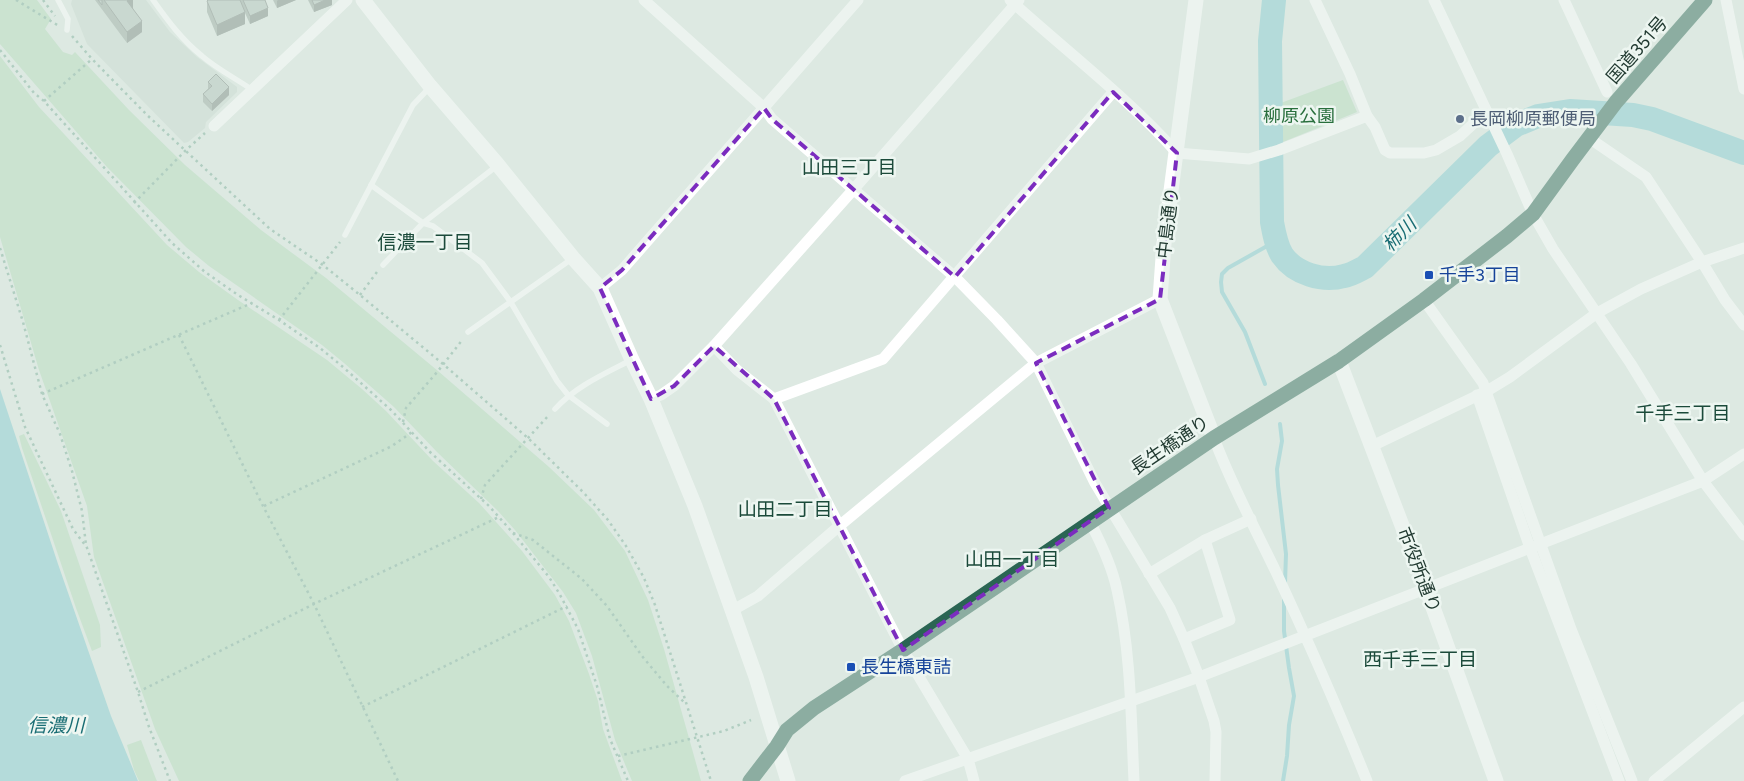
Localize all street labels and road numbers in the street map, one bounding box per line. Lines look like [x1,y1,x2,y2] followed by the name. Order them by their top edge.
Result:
[1602,12,1672,88] street label: 国道351号
[1153,186,1183,260] street label: 中島通り
[1127,411,1213,479] street label: 長生橋通り
[1393,524,1445,616] street label: 市役所通り

